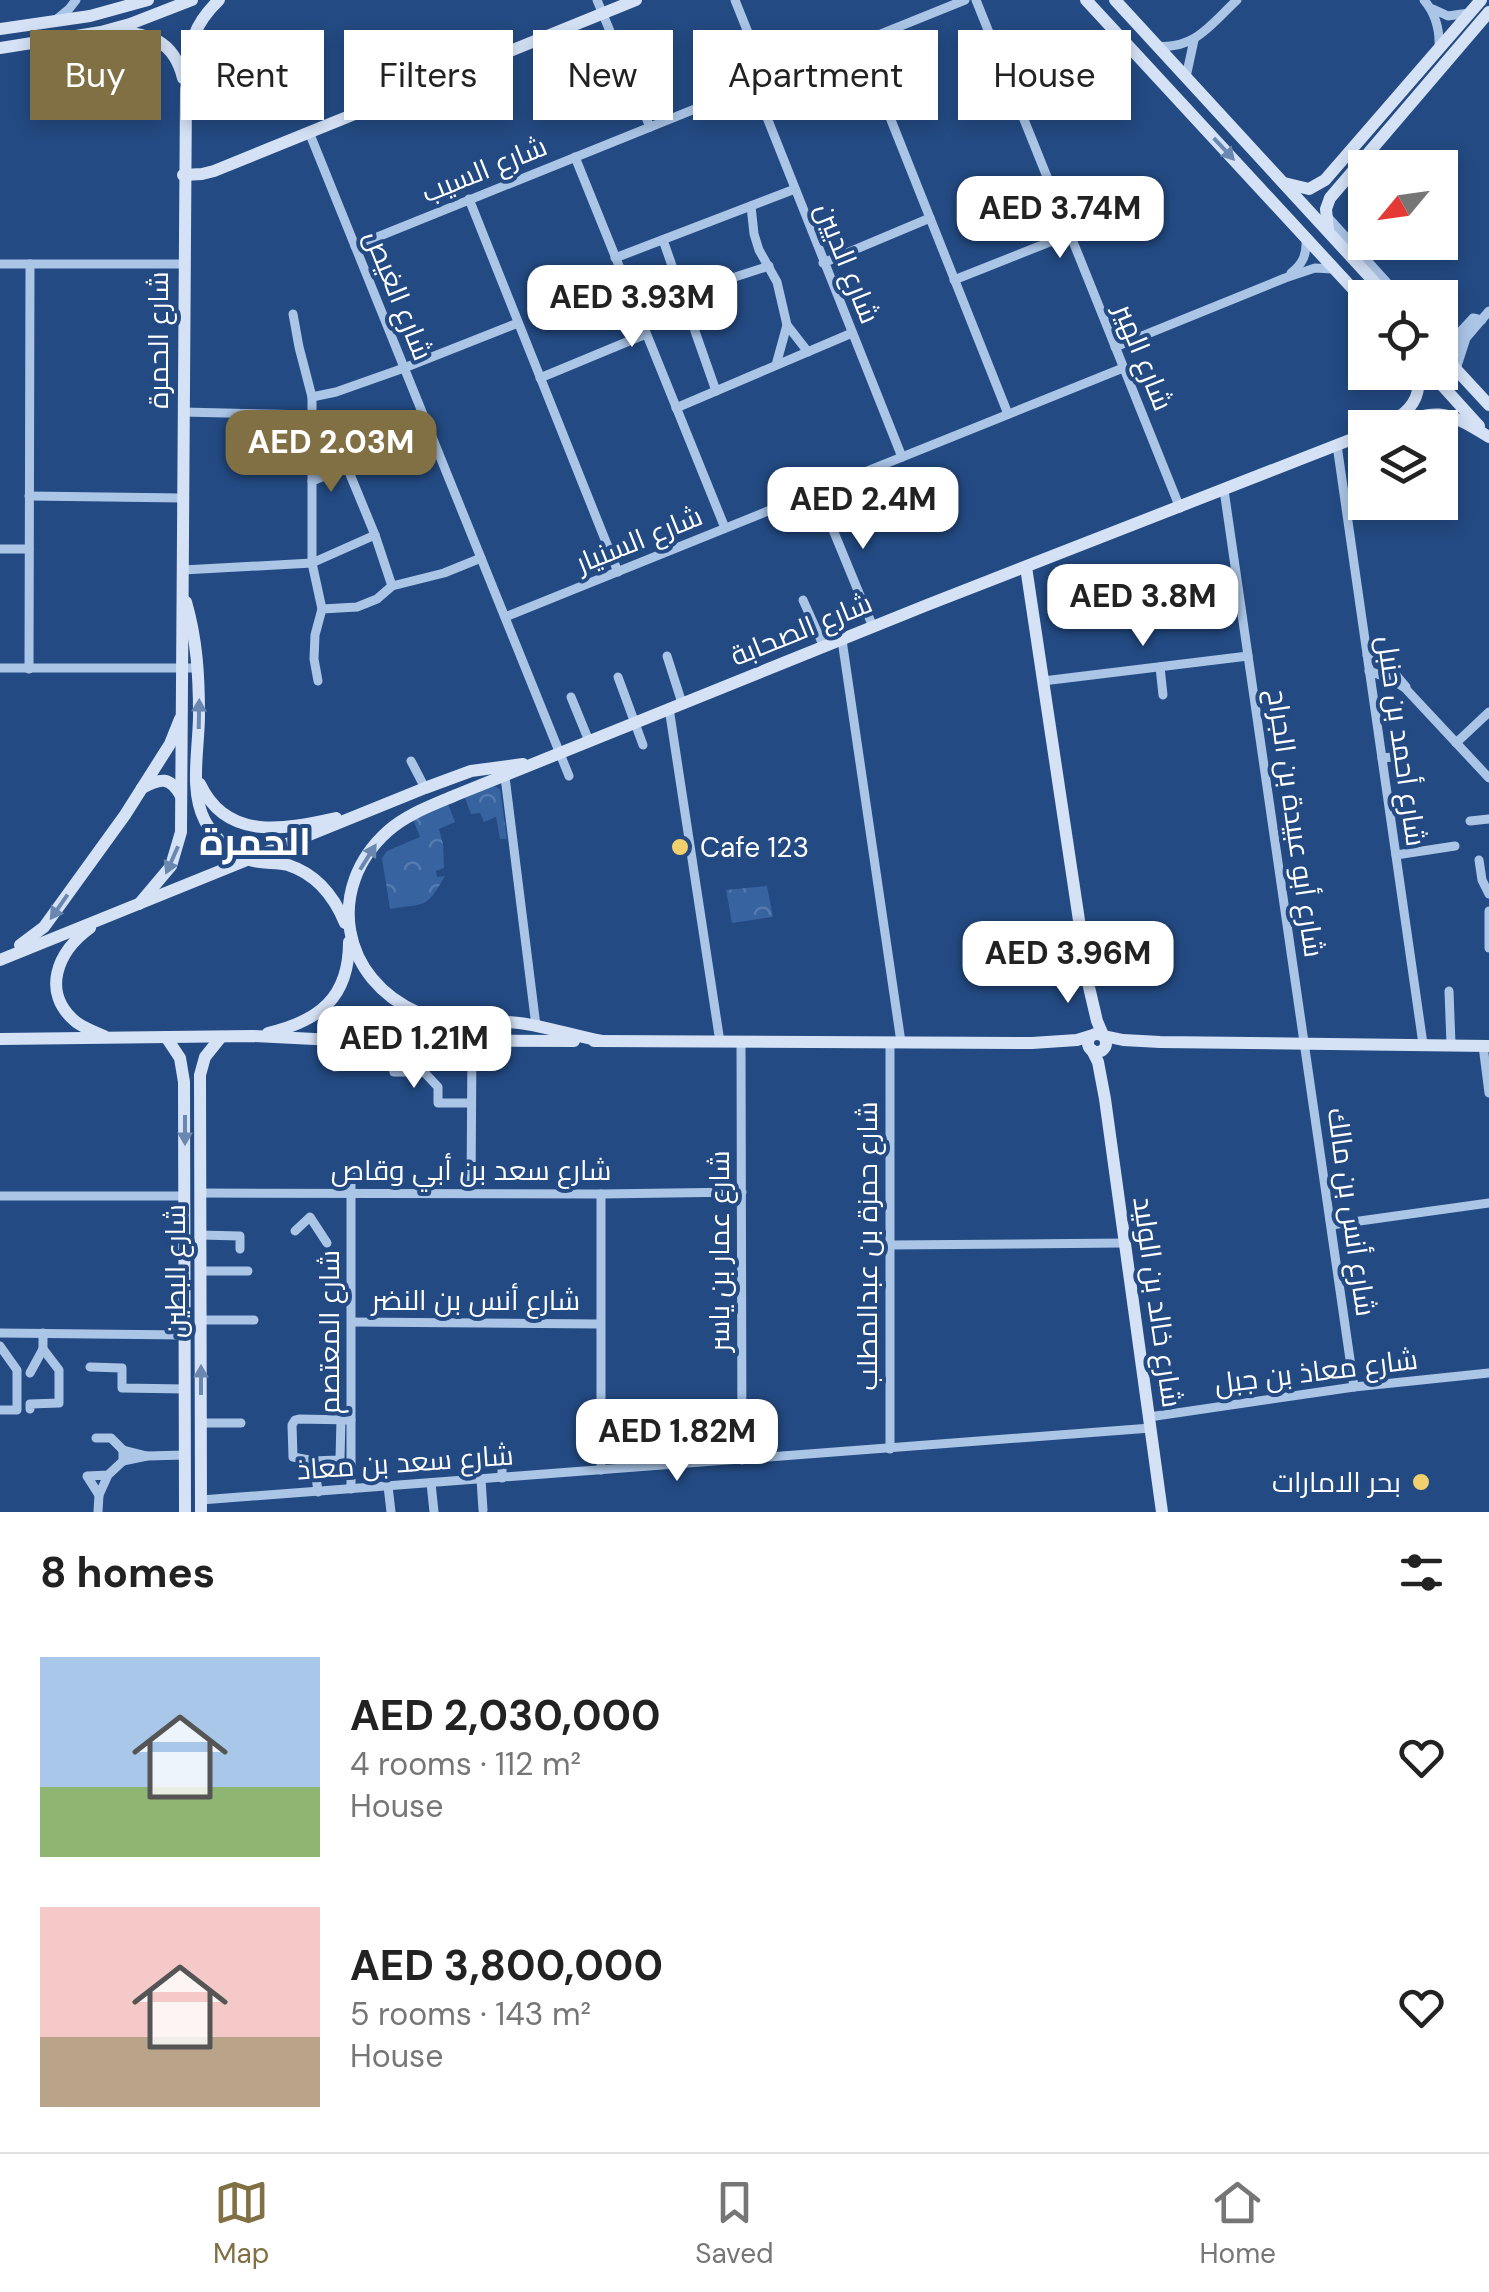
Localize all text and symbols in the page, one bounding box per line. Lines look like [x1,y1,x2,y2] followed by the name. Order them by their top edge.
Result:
[30,30,161,120] chip: Buy
[181,30,324,120] chip: Rent
[344,30,513,120] chip: Filters
[533,30,673,120] chip: New
[693,30,938,120] chip: Apartment
[958,30,1131,120] chip: House
[416,128,552,211] street label: شارع السيب
[1212,136,1234,161] one-way arrow
[1348,150,1458,260] north arrow
[1348,150,1458,520] map controls
[946,176,1174,261] pin: AED 3.74M
[979,187,1141,229] text: AED 3.74M
[807,197,889,329] street label: شارع الديين
[356,225,441,366] street label: شارع الغيص
[518,265,746,350] pin: AED 3.93M
[140,271,177,409] street label: شارع الحمرة
[549,276,715,318] text: AED 3.93M
[1348,280,1458,390] button: locate
[1105,296,1182,416] street label: شارع الهير
[217,410,445,495] pin: AED 2.03M
[1348,410,1458,520] button: layers
[248,421,414,463] text: AED 2.03M
[760,467,966,552] pin: AED 2.4M
[789,478,937,520] text: AED 2.4M
[569,497,708,582] street label: شارع السنيار
[1040,564,1246,649] pin: AED 3.8M
[1069,575,1217,617] text: AED 3.8M
[725,584,877,675] street label: شارع الصحابة
[1368,633,1435,849] street label: شارع أحمد بن حنبل
[1258,686,1333,960] street label: شارع أبو عبيدة بن الجراح
[191,698,207,730] one-way arrow
[199,817,311,867] district label: الحمرة
[700,829,809,866] place label: Cafe 123
[669,836,691,858] marker: Cafe 123
[358,843,377,870] one-way arrow
[163,846,180,875] one-way arrow
[49,894,69,921] one-way arrow
[954,921,1182,1006] pin: AED 3.96M
[985,932,1151,974] text: AED 3.96M
[300,1006,528,1091] pin: AED 1.21M
[339,1017,489,1059] text: AED 1.21M
[849,1101,886,1391] street label: شارع حمزة بن عبدالمطلب
[1319,1105,1384,1319] street label: شارع أنس بن مالك
[177,1114,193,1146] one-way arrow
[701,1150,738,1354] street label: شارع عمار بن ياسر
[331,1152,611,1192] street label: شارع سعد بن أبي وقاص
[1124,1194,1191,1410] street label: شارع خالد بن الوليد
[157,1204,194,1338] street label: شارع البطين
[311,1250,349,1414] street label: شارع المعتصم
[370,1282,580,1319] street label: شارع أنس بن النضر
[1212,1341,1420,1402] street label: شارع معاذ بن جبل
[193,1363,209,1395] one-way arrow
[563,1399,791,1484] pin: AED 1.82M
[598,1410,756,1452] text: AED 1.82M
[295,1436,515,1489] street label: شارع سعد بن معاذ
[1272,1464,1401,1501] place label: بحر الامارات
[1410,1471,1432,1493] marker: بحر الامارات
[40,1545,215,1600] text: 8 homes
[1394,1545,1449,1600] icon: filters
[350,1688,661,1743] text: AED 2,030,000
[120,1697,240,1817] icon: home
[1394,1730,1449,1785] icon: heart
[350,1743,581,1785] text: 4 rooms · 112 m²
[350,1785,443,1827] text: House
[350,1938,663,1993] text: AED 3,800,000
[120,1947,240,2067] icon: home
[1394,1980,1449,2035] icon: heart
[350,1993,591,2035] text: 5 rooms · 143 m²
[350,2035,443,2077] text: House
[213,2175,269,2272] tab: Map
[695,2175,774,2272] tab: Saved
[1200,2175,1276,2272] tab: Home

